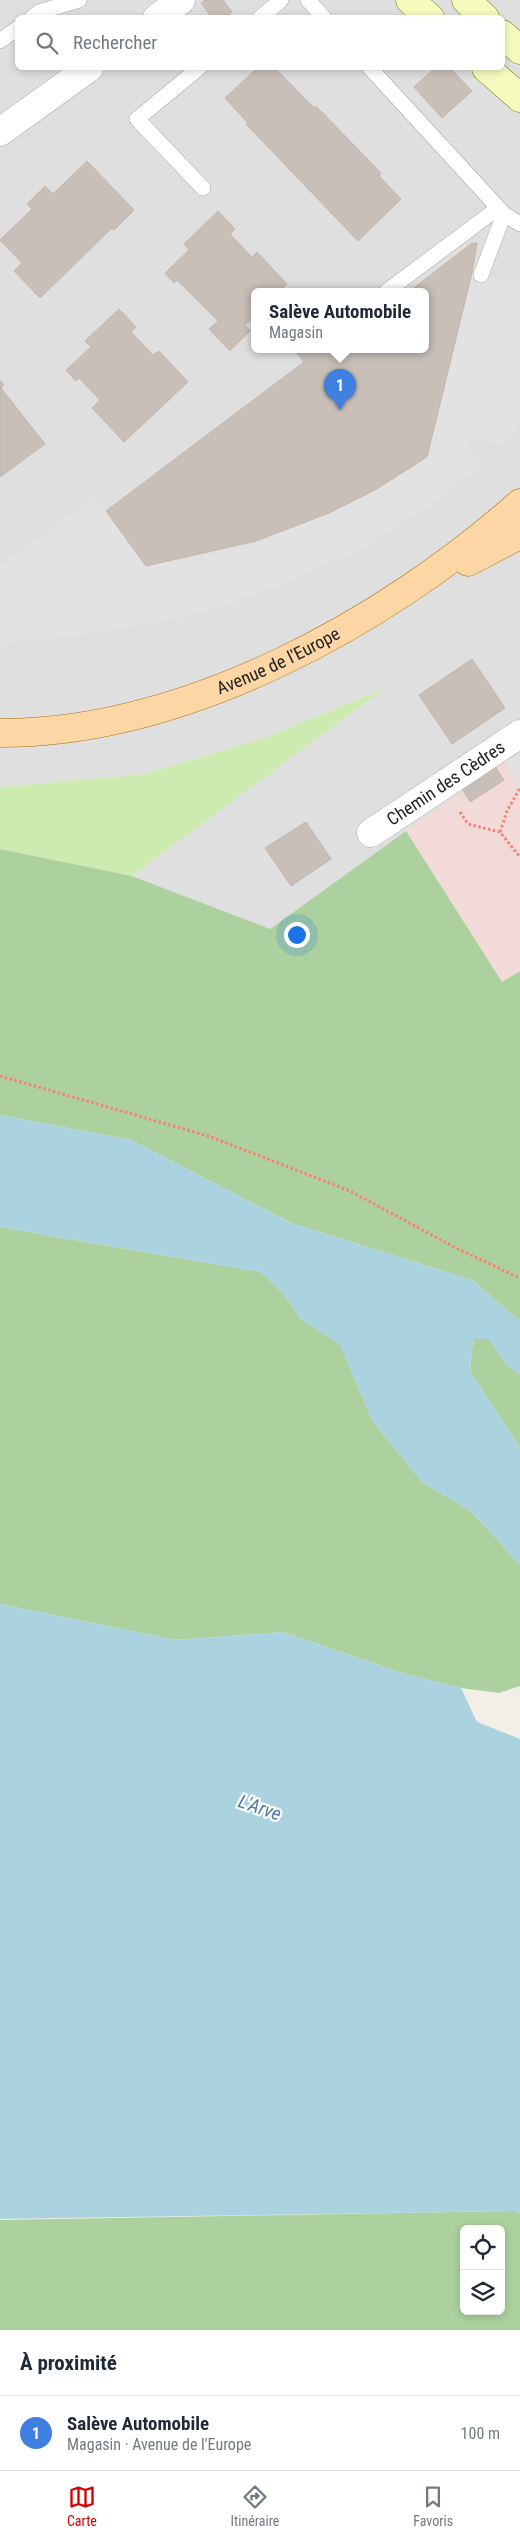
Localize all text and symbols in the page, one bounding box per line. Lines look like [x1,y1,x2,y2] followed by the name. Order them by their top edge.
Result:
[15,15,505,70] search box
[33,29,61,57] icon: search
[73,31,157,54] text: Rechercher
[251,288,429,353] popup
[269,300,411,323] text: Salève Automobile
[269,323,323,342] text: Magasin
[324,369,356,410] pin: 1
[213,622,343,699] street label: Avenue de l'Europe
[383,736,509,829] street label: Chemin des Cèdres
[284,922,310,948] your location
[235,1789,284,1825] water label: L'Arve
[460,2225,505,2315] map controls
[460,2225,505,2270] button: locate
[460,2270,505,2315] button: layers
[20,2351,117,2375] text: À proximité
[67,2412,209,2435] text: Salève Automobile
[32,2424,40,2443] text: 1
[461,2424,500,2443] text: 100 m
[67,2435,251,2454] text: Magasin · Avenue de l'Europe
[67,2483,97,2529] tab: Carte
[231,2483,279,2529] tab: Itinéraire
[413,2483,453,2529] tab: Favoris

